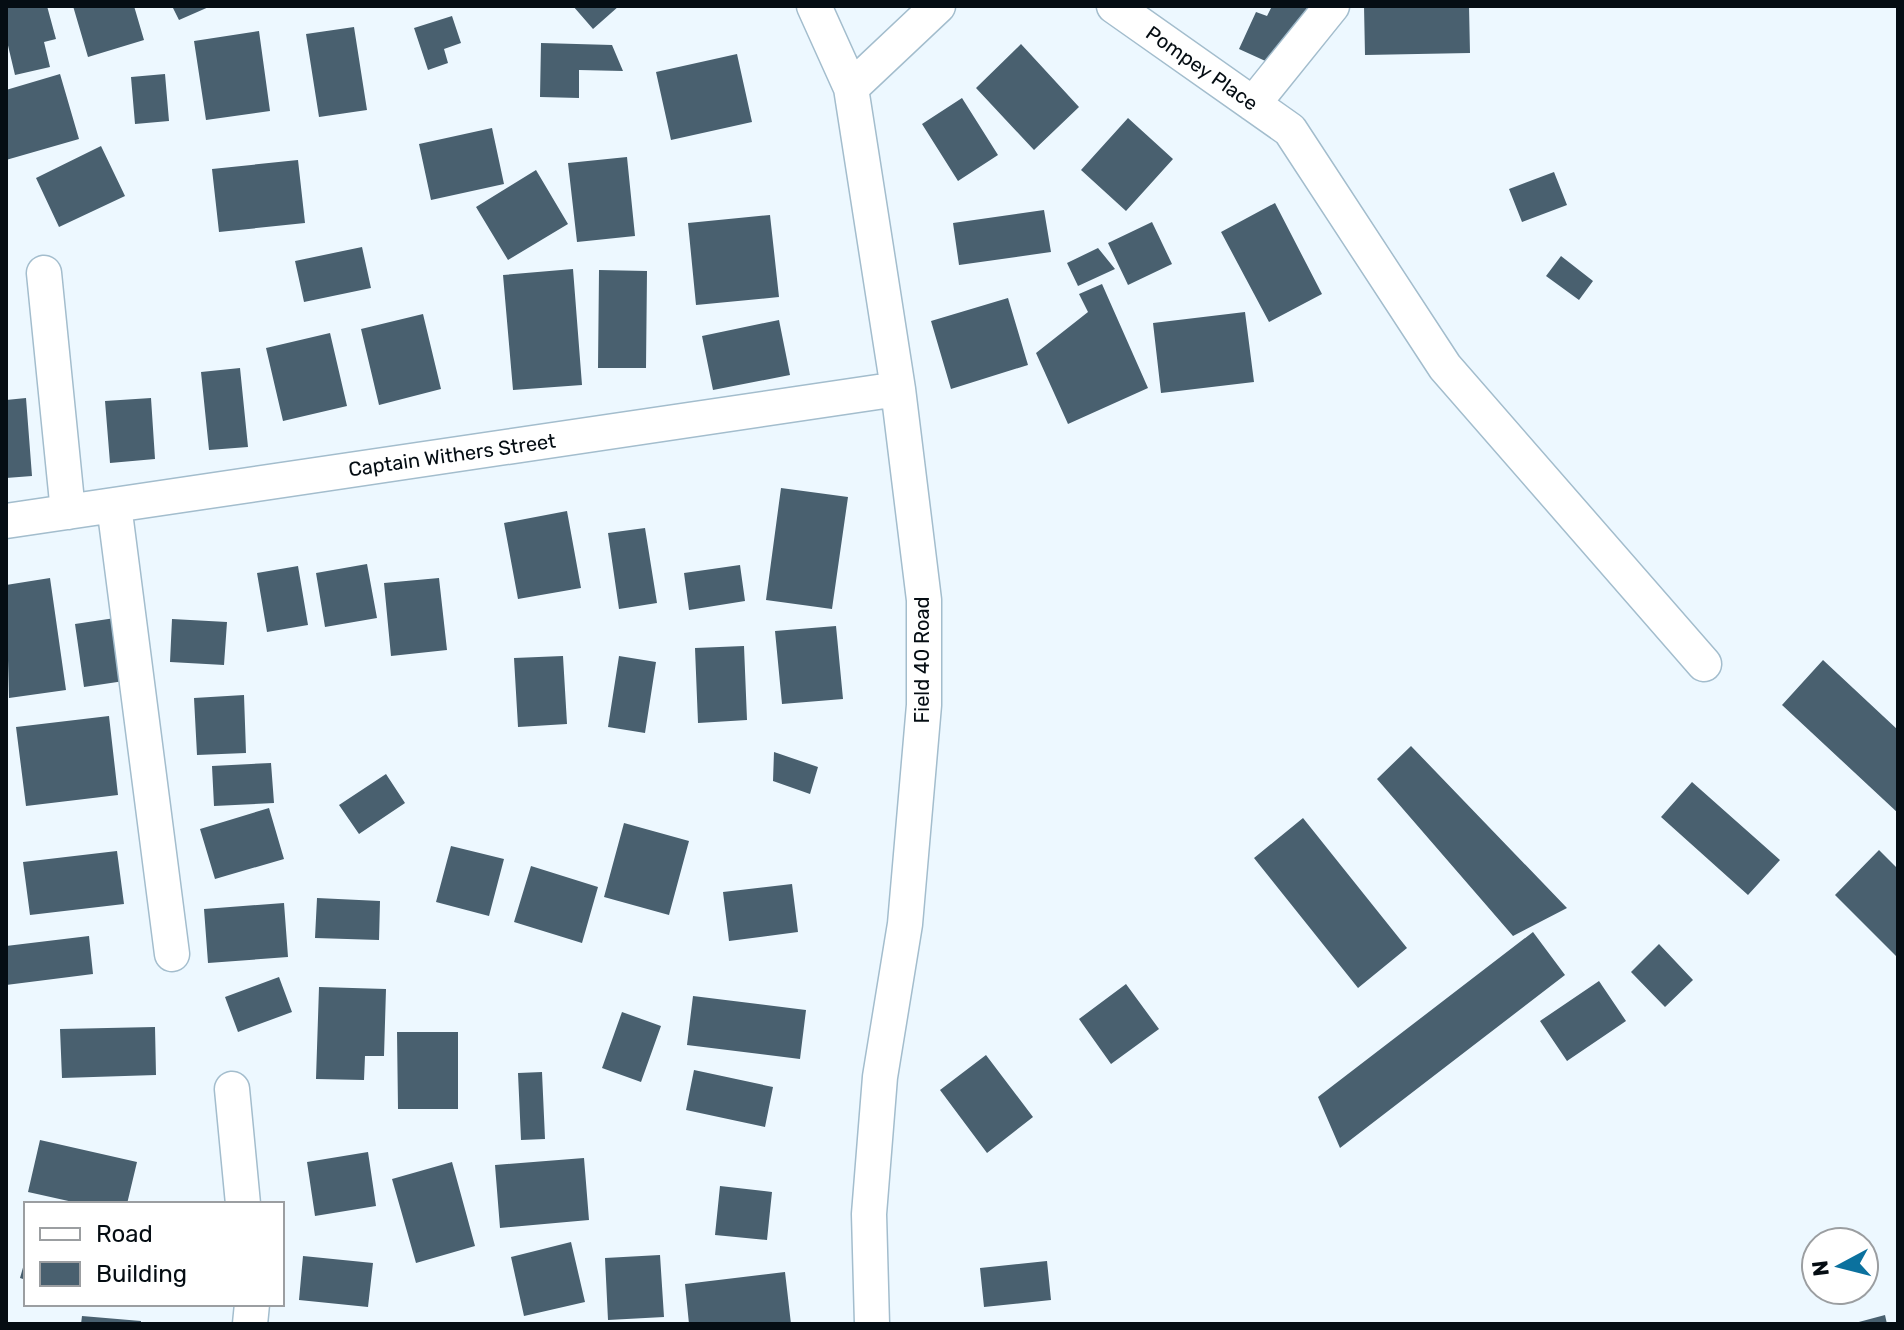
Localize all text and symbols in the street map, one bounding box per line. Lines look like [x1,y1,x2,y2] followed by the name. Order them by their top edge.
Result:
[1141,21,1263,115] street label: Pompey Place
[347,429,557,481] street label: Captain Withers Street
[910,597,934,723] street label: Field 40 Road
[24,1202,284,1306] legend
[96,1220,153,1248] text: Road
[1800,1226,1880,1306] north arrow
[1806,1259,1835,1278] text: N
[96,1260,187,1288] text: Building

